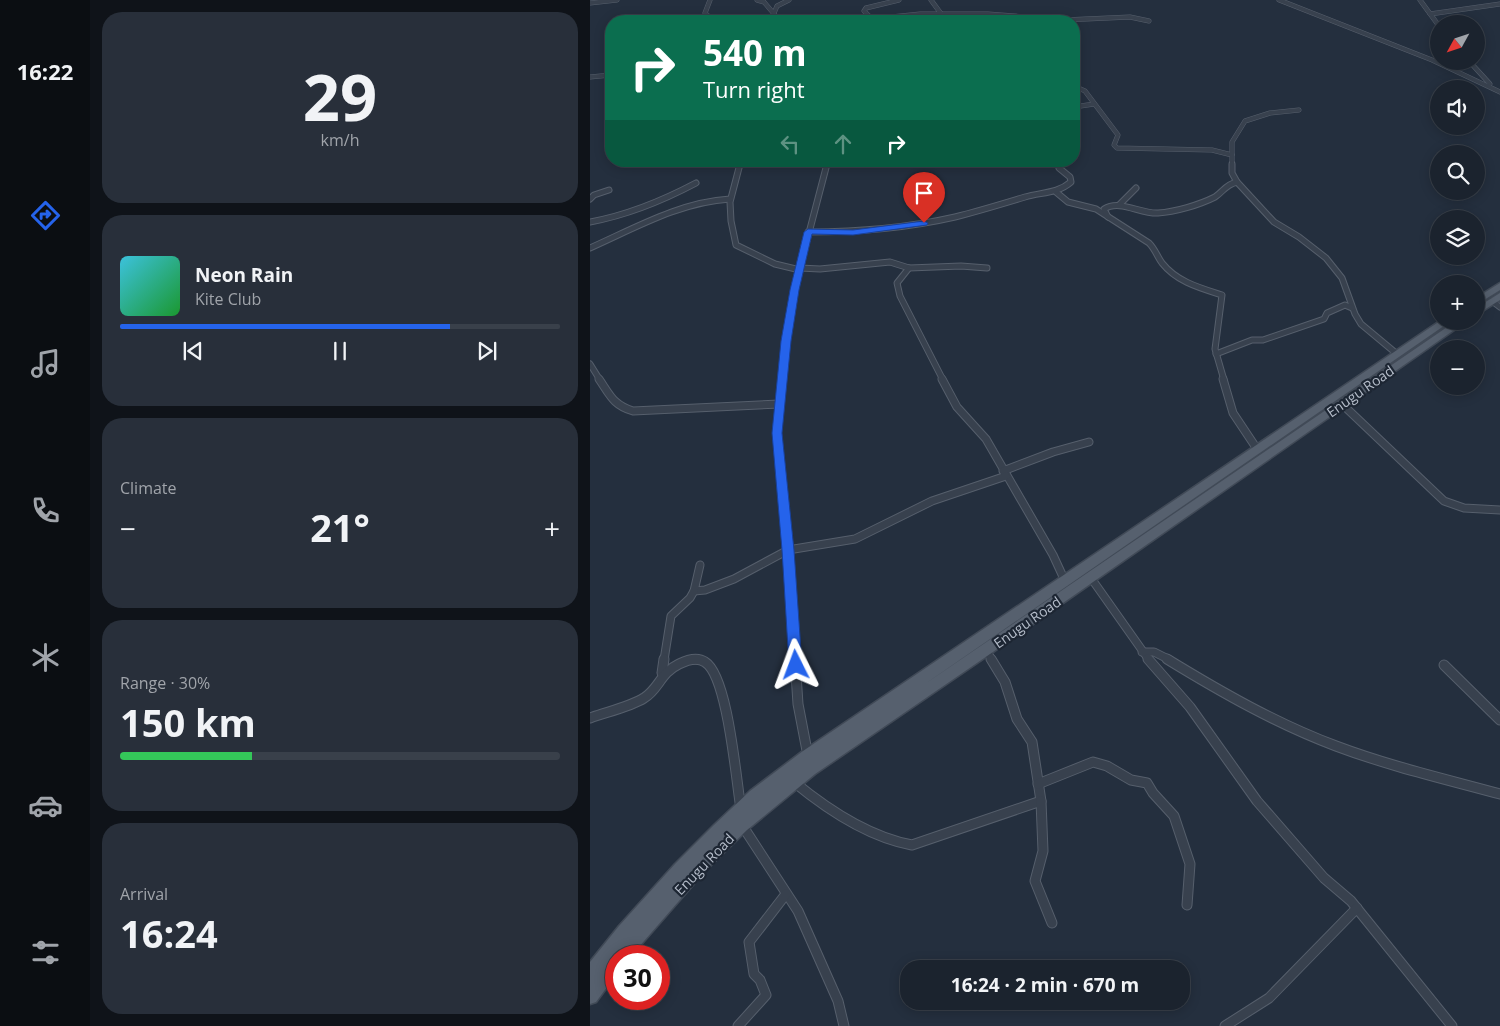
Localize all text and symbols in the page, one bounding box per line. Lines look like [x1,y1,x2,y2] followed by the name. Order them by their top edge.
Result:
[1430,15,1485,70] north arrow
[1430,15,1485,395] map controls
[703,29,807,76] text: 540 m
[620,35,685,100] icon: right
[303,52,377,140] text: 29
[17,56,73,86] text: 16:22
[703,74,805,104] text: Turn right
[1430,80,1485,135] button: sound
[321,129,359,151] text: km/h
[776,130,804,158] icon: left
[829,130,857,158] icon: ahead
[882,130,910,158] icon: right
[1430,145,1485,200] button: search
[903,172,945,223] pin
[910,179,938,207] icon: arrive
[28,198,63,233] icon: directions
[1430,210,1485,265] button: layers
[195,262,293,288] text: Neon Rain
[1430,275,1485,330] button: +
[195,288,261,310] text: Kite Club
[179,337,207,365] icon: previous
[326,337,354,365] icon: pause
[473,337,501,365] icon: next
[1430,340,1485,395] button: −
[28,346,63,381] icon: music
[1323,361,1397,421] street label: Enugu Road
[120,477,177,499] text: Climate
[28,493,63,528] icon: phone
[310,501,370,553] text: 21°
[120,509,136,547] text: −
[544,509,560,547] text: +
[990,592,1064,652] street label: Enugu Road
[769,638,821,690] position arrow
[28,640,63,675] icon: climate
[120,672,210,694] text: Range · 30%
[120,696,256,748] text: 150 km
[28,788,63,823] icon: car
[670,829,738,899] street label: Enugu Road
[120,883,168,905] text: Arrival
[120,907,218,959] text: 16:24
[28,935,63,970] icon: filters
[605,945,670,1010] speed limit sign: 30
[951,972,1139,998] text: 16:24 · 2 min · 670 m

